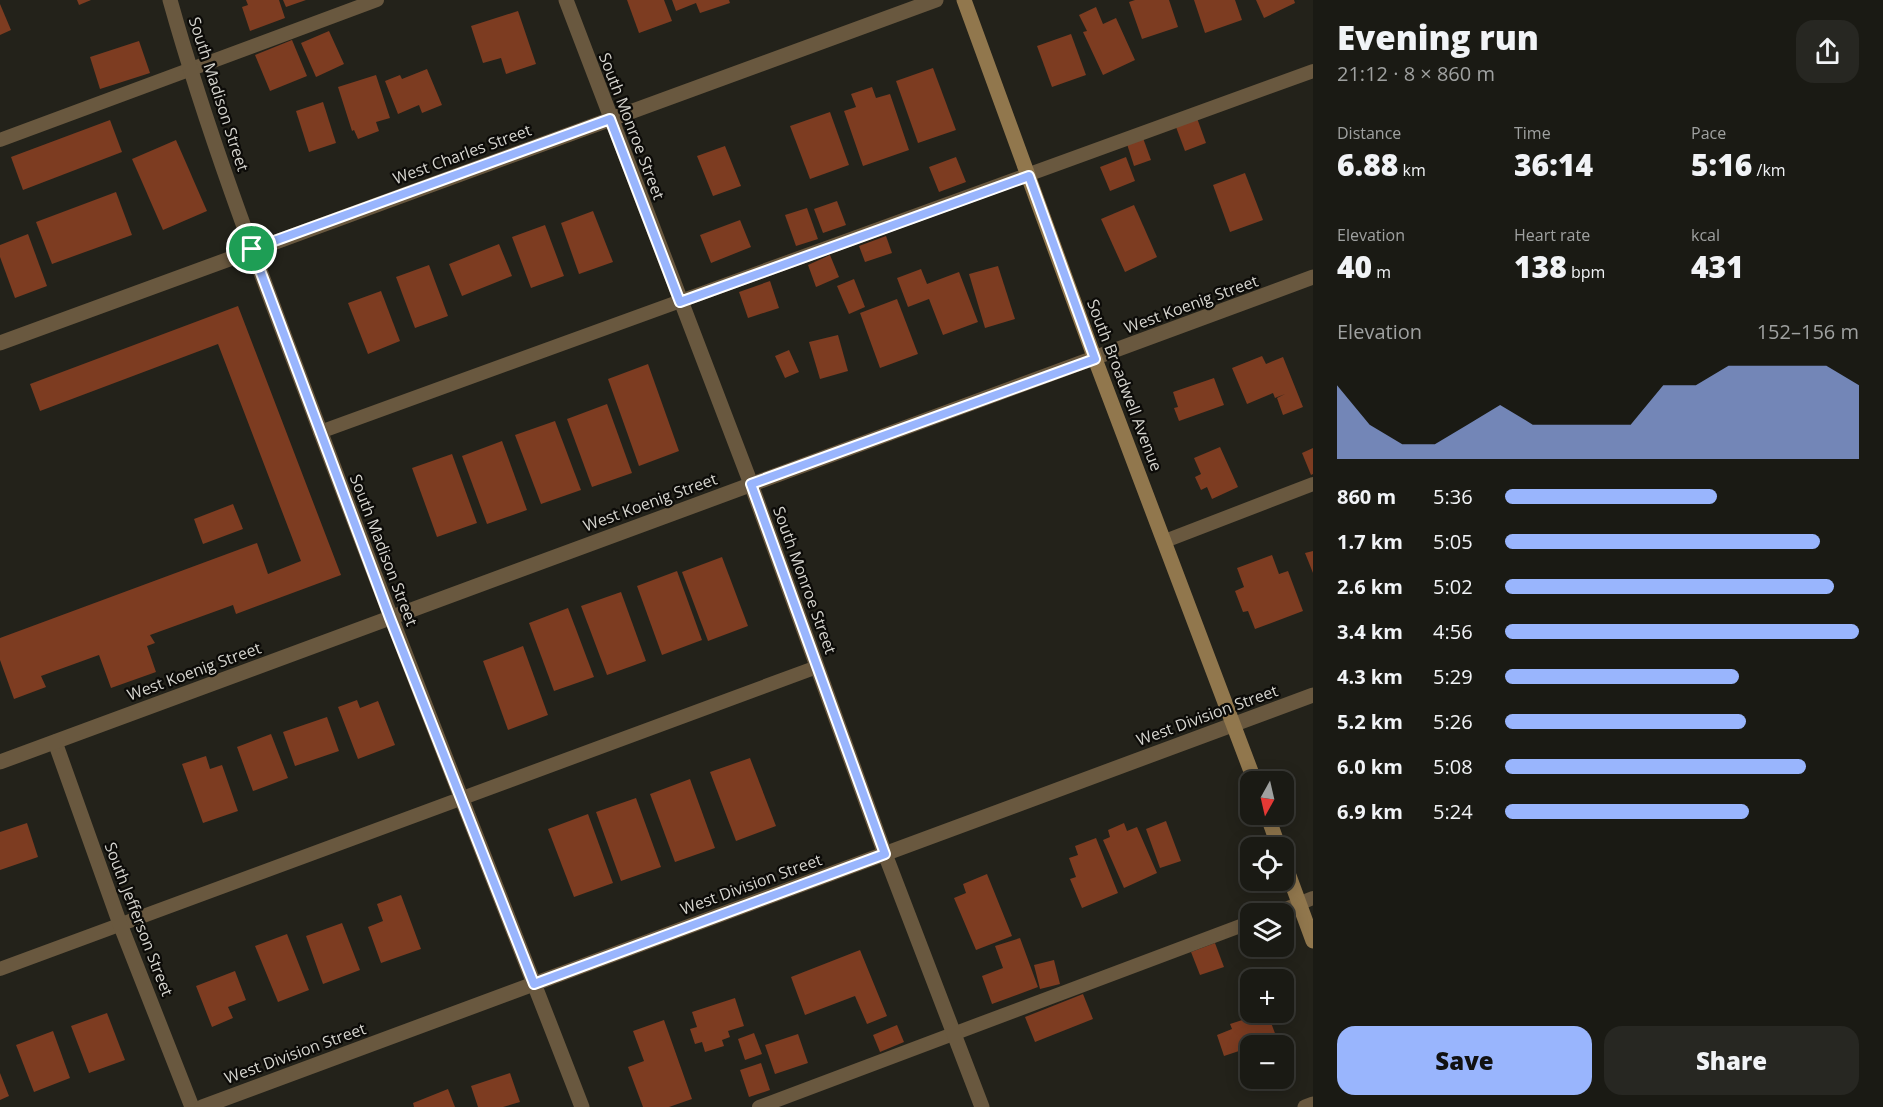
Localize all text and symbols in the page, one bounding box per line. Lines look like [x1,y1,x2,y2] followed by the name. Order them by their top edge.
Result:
[184,14,254,174] street label: South Madison Street
[1337,15,1539,60] text: Evening run
[1796,20,1859,83] button: share
[594,49,670,203] street label: South Monroe Street
[1337,60,1495,87] text: 21:12 · 8 × 860 m
[390,119,535,189] street label: West Charles Street
[1337,122,1401,144] text: Distance
[1514,122,1551,144] text: Time
[1691,122,1726,144] text: Pace
[1337,144,1398,185] text: 6.88
[1514,144,1593,185] text: 36:14
[1691,144,1752,185] text: 5:16
[1398,159,1426,181] text: km
[1752,159,1786,181] text: /km
[226,223,277,274] pin
[1337,224,1405,246] text: Elevation
[1514,224,1590,246] text: Heart rate
[1691,224,1720,246] text: kcal
[235,232,268,265] icon: arrive
[1337,246,1372,287] text: 40
[1514,246,1567,287] text: 138
[1691,246,1744,287] text: 431
[1372,261,1391,283] text: m
[1567,261,1605,283] text: bpm
[1121,269,1261,338] street label: West Koenig Street
[1082,296,1168,474] street label: South Broadwell Avenue
[1337,318,1422,345] text: Elevation
[1757,318,1859,345] text: 152–156 m
[580,467,720,536] street label: West Koenig Street
[345,471,423,629] street label: South Madison Street
[1337,483,1396,510] text: 860 m
[1433,483,1473,510] text: 5:36
[768,503,842,657] street label: South Monroe Street
[1337,528,1403,555] text: 1.7 km
[1433,528,1473,555] text: 5:05
[1337,573,1403,600] text: 2.6 km
[1433,573,1473,600] text: 5:02
[1337,618,1403,645] text: 3.4 km
[1433,618,1473,645] text: 4:56
[124,636,264,705] street label: West Koenig Street
[1337,663,1403,690] text: 4.3 km
[1433,663,1473,690] text: 5:29
[1133,679,1281,751] street label: West Division Street
[1337,708,1403,735] text: 5.2 km
[1433,708,1473,735] text: 5:26
[1337,753,1403,780] text: 6.0 km
[1433,753,1473,780] text: 5:08
[1240,771,1294,825] north arrow
[1240,771,1294,1089] map controls
[1337,798,1403,825] text: 6.9 km
[1433,798,1473,825] text: 5:24
[1240,837,1294,891] button: locate
[99,839,179,999] street label: South Jefferson Street
[677,848,825,920] street label: West Division Street
[1240,903,1294,957] button: layers
[1240,969,1294,1023] button: +
[221,1017,369,1089] street label: West Division Street
[1337,1026,1592,1095] button: Save
[1604,1026,1859,1095] button: Share
[1240,1035,1294,1089] button: −

